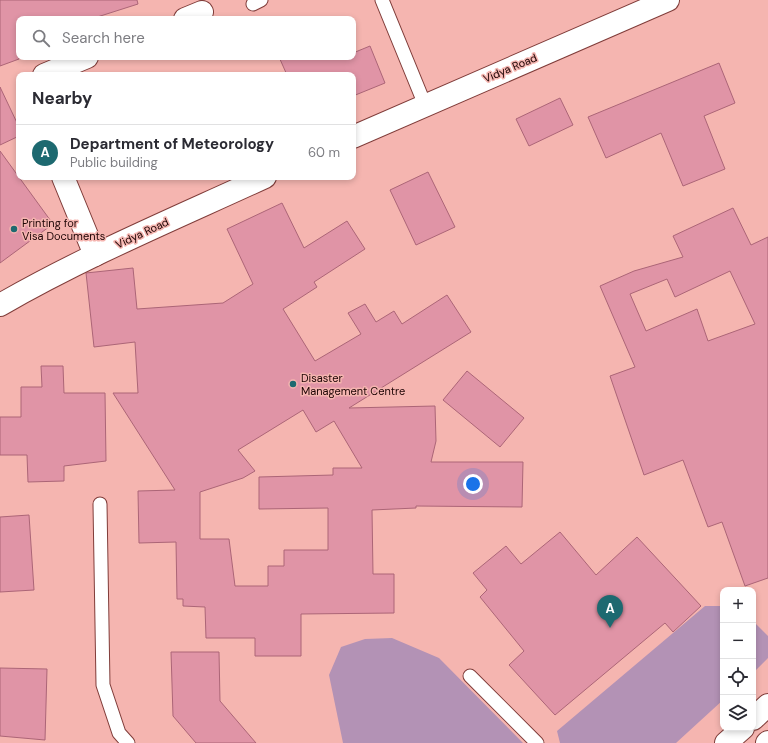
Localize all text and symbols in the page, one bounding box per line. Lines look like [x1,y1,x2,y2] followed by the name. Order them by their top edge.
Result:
[16,16,356,60] search box
[30,27,52,49] icon: search
[62,28,145,48] text: Search here
[481,50,539,86] street label: Vidya Road
[32,87,92,109] text: Nearby
[70,134,274,154] text: Department of Meteorology
[40,144,50,161] text: A
[308,144,340,161] text: 60 m
[70,154,158,171] text: Public building
[113,215,171,251] street label: Vidya Road
[22,216,105,243] place label: Printing for Visa Documents
[9,224,19,234] marker: Printing for Visa Documents
[301,371,405,398] place label: Disaster Management Centre
[288,379,298,389] marker: Disaster Management Centre
[463,474,483,494] your location
[720,587,756,731] map controls
[720,587,756,623] button: +
[597,595,623,628] pin: A
[720,623,756,659] button: −
[720,659,756,695] button: locate
[720,695,756,731] button: layers

